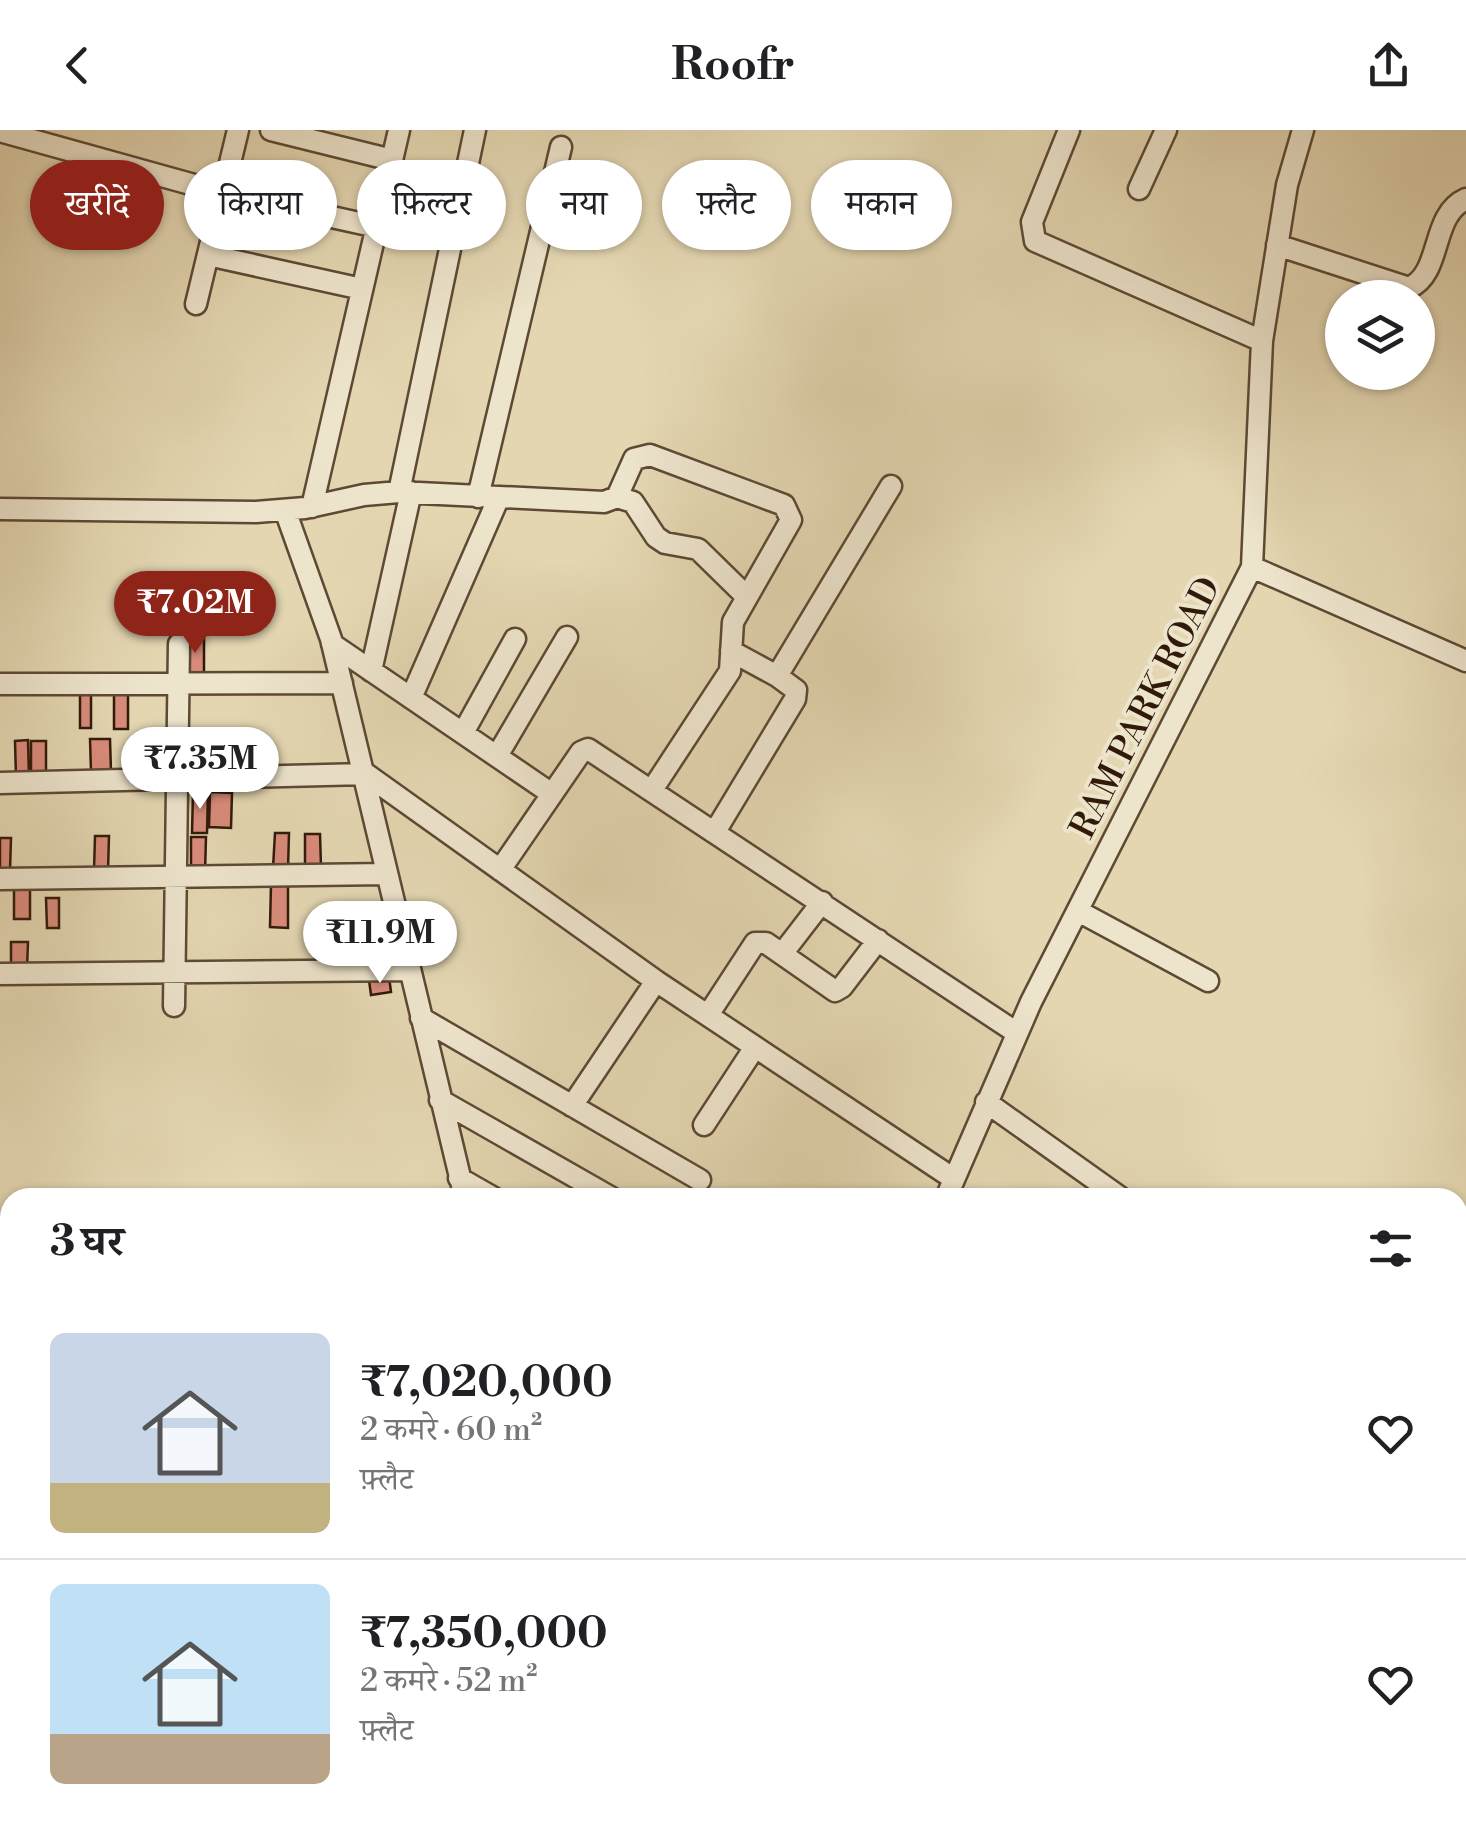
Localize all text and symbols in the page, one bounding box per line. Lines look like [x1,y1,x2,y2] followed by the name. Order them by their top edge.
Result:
[671,37,795,94] text: Roofr
[50,38,105,93] icon: back
[1361,38,1416,93] icon: share
[30,160,164,250] chip: खरीदें
[184,160,337,250] chip: किराया
[357,160,506,250] chip: फ़िल्टर
[526,160,642,250] chip: नया
[662,160,791,250] chip: फ़्लैट
[811,160,952,250] chip: मकान
[1325,280,1435,390] map controls
[1325,280,1435,390] button: layers
[1061,570,1231,846] street label: RAM PARK ROAD
[114,571,276,656] pin: ₹7.02M
[136,583,254,623] text: ₹7.02M
[119,727,281,812] pin: ₹7.35M
[143,739,257,779] text: ₹7.35M
[299,901,461,986] pin: ₹11.9M
[325,913,435,953] text: ₹11.9M
[50,1216,124,1269] text: 3 घर
[1363,1221,1418,1276] icon: filters
[360,1357,612,1410] text: ₹7,020,000
[130,1373,250,1493] icon: home
[1363,1406,1418,1461] icon: heart
[360,1410,542,1450] text: 2 कमरे · 60 m²
[360,1460,413,1500] text: फ़्लैट
[360,1608,607,1661] text: ₹7,350,000
[130,1624,250,1744] icon: home
[1363,1657,1418,1712] icon: heart
[360,1661,538,1701] text: 2 कमरे · 52 m²
[360,1711,413,1751] text: फ़्लैट

